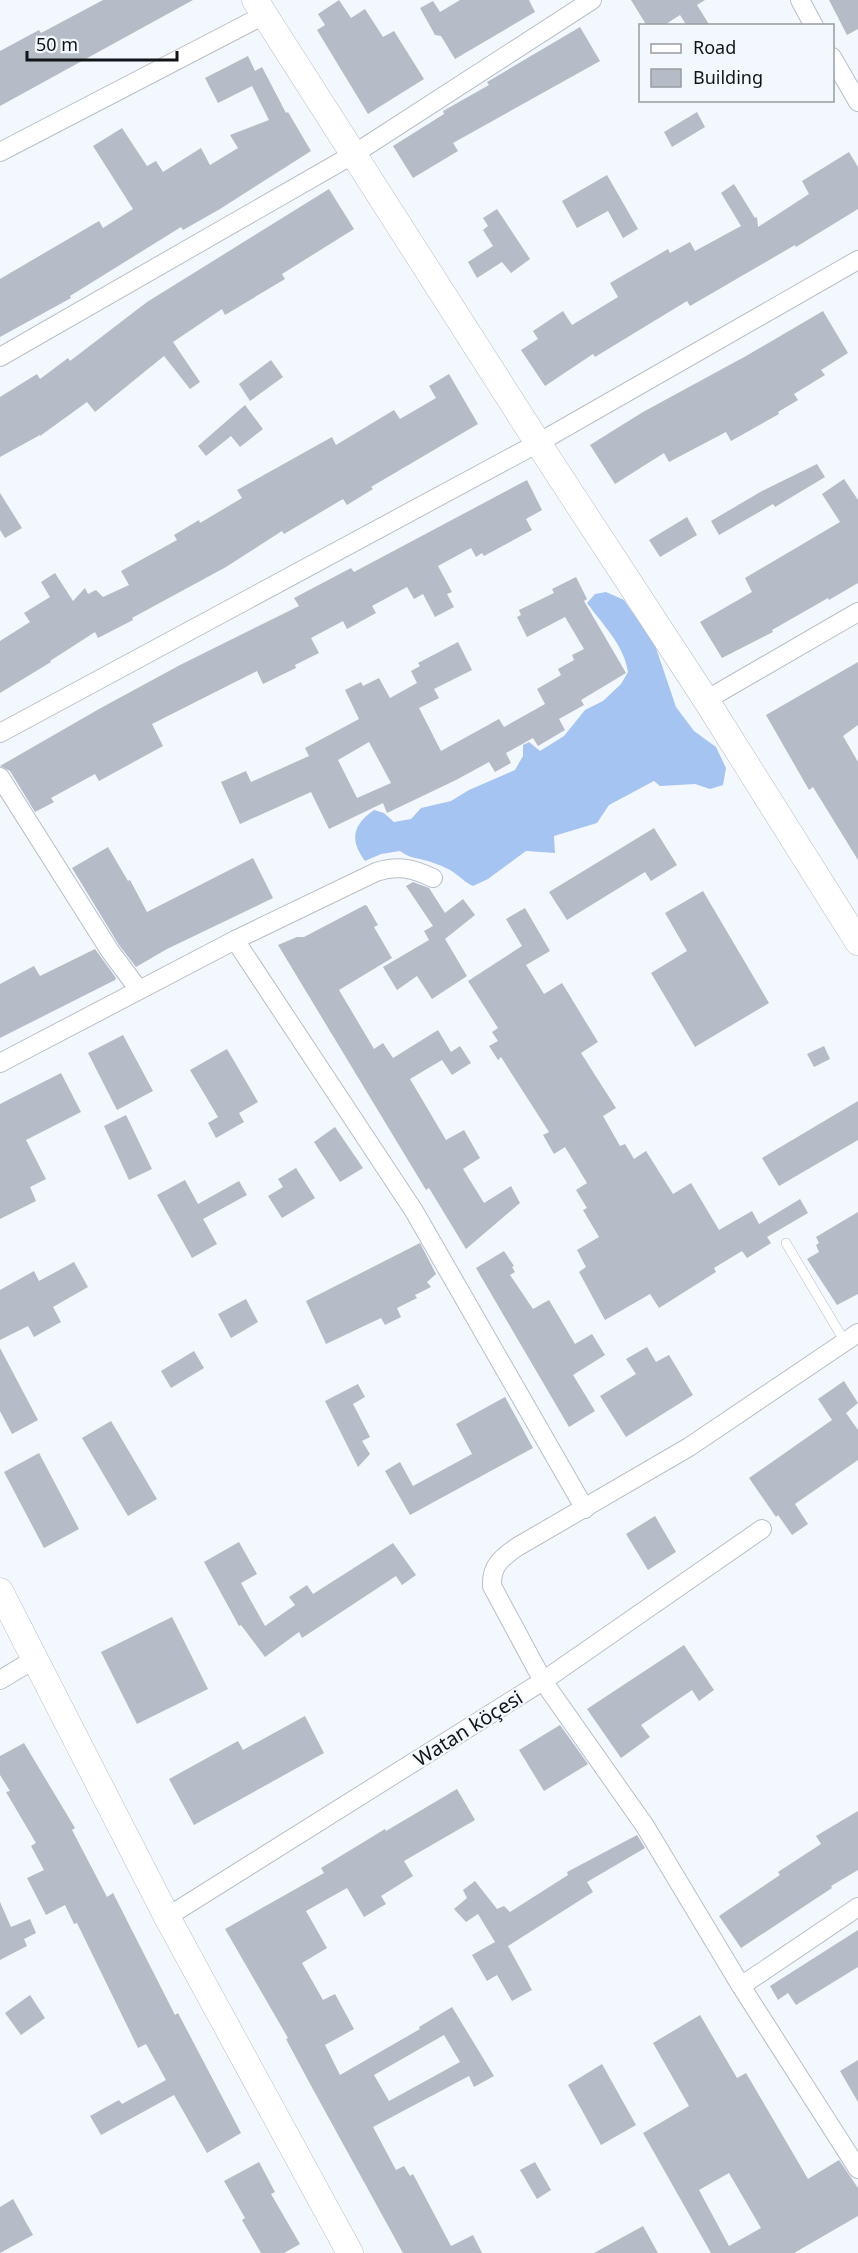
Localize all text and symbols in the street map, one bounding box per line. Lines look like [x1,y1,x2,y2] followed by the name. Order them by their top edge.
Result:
[27,24,177,62] scale bar
[639,24,834,102] legend
[36,32,78,56] text: 50 m
[693,35,736,59] text: Road
[693,65,763,89] text: Building
[408,1684,528,1772] street label: Watan köçesi

